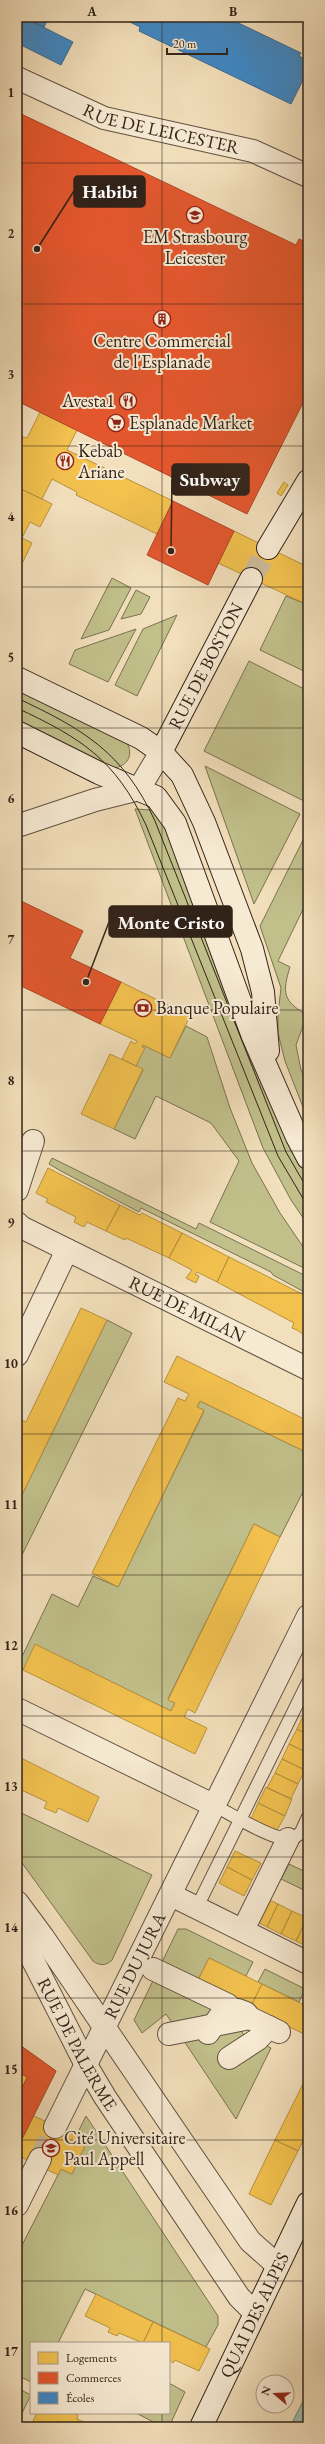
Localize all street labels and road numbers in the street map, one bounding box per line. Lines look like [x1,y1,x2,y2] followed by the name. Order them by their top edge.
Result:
[79,98,242,159] street label: RUE DE LEICESTER
[163,598,248,733] street label: RUE DE BOSTON
[125,1270,250,1348] street label: RUE DE MILAN
[98,1908,171,2022] street label: RUE DU JURA
[33,1974,123,2115] street label: RUE DE PALERME
[214,2248,294,2381] street label: QUAI DES ALPES

